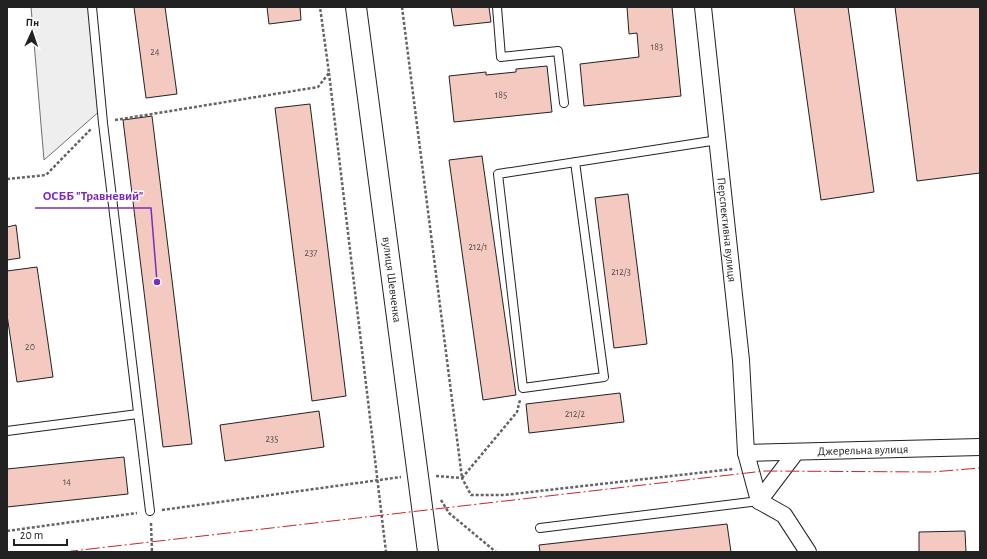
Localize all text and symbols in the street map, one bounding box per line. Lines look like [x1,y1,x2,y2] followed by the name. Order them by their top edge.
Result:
[12,12,52,52] north arrow
[26,17,39,28] text: Пн
[651,42,663,52] house number: 183
[150,47,160,57] house number: 24
[495,90,507,100] house number: 185
[715,177,739,283] street label: Перспективна вулиця
[35,183,151,208] callout: ОСББ "Травневий"
[43,190,144,203] text: ОСББ "Травневий"
[380,236,404,324] street label: вулиця Шевченка
[469,242,487,252] house number: 212/1
[305,248,317,258] house number: 237
[611,267,631,277] house number: 212/3
[25,342,35,352] house number: 20
[565,409,585,419] house number: 212/2
[266,434,278,444] house number: 235
[817,443,909,457] street label: Джерельна вулиця
[63,477,71,487] house number: 14
[14,521,67,547] scale bar
[20,529,43,541] text: 20 m

